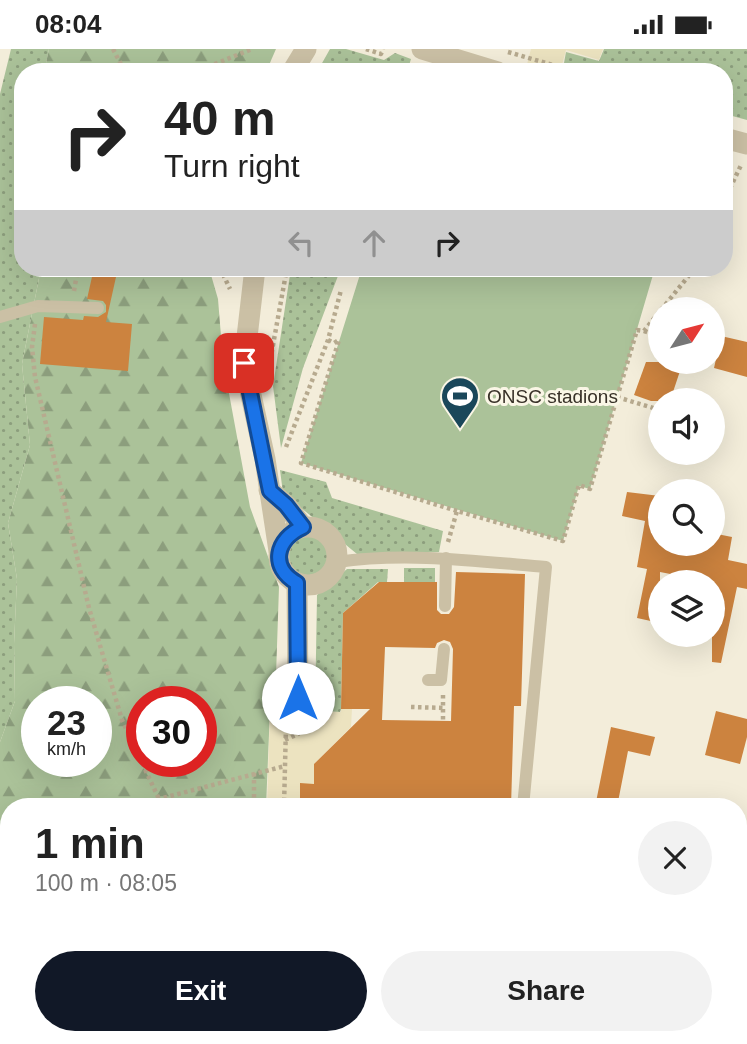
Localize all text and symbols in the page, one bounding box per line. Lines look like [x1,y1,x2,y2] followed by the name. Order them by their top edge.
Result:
[35,9,102,39] text: 08:04
[49,91,140,182] icon: right
[164,91,276,145] text: 40 m
[164,148,300,184] text: Turn right
[282,224,320,262] icon: left
[355,224,393,262] icon: ahead
[428,224,466,262] icon: right
[648,297,724,375] north arrow
[648,297,725,647] map controls
[214,333,274,393] pin
[225,344,263,382] icon: arrive
[439,375,481,430] sports icon: ONSC stadions
[487,386,618,407] place label: ONSC stadions
[648,388,725,465] button: sound
[648,479,725,556] button: search
[648,570,725,647] button: layers
[261,661,335,735] position arrow
[126,686,217,777] speed limit sign: 30
[47,703,86,742] text: 23
[47,739,86,759] text: km/h
[35,820,145,867] text: 1 min
[638,821,712,895] button: close
[35,870,177,896] text: 100 m · 08:05
[35,951,367,1031] button: Exit
[381,951,712,1031] button: Share

